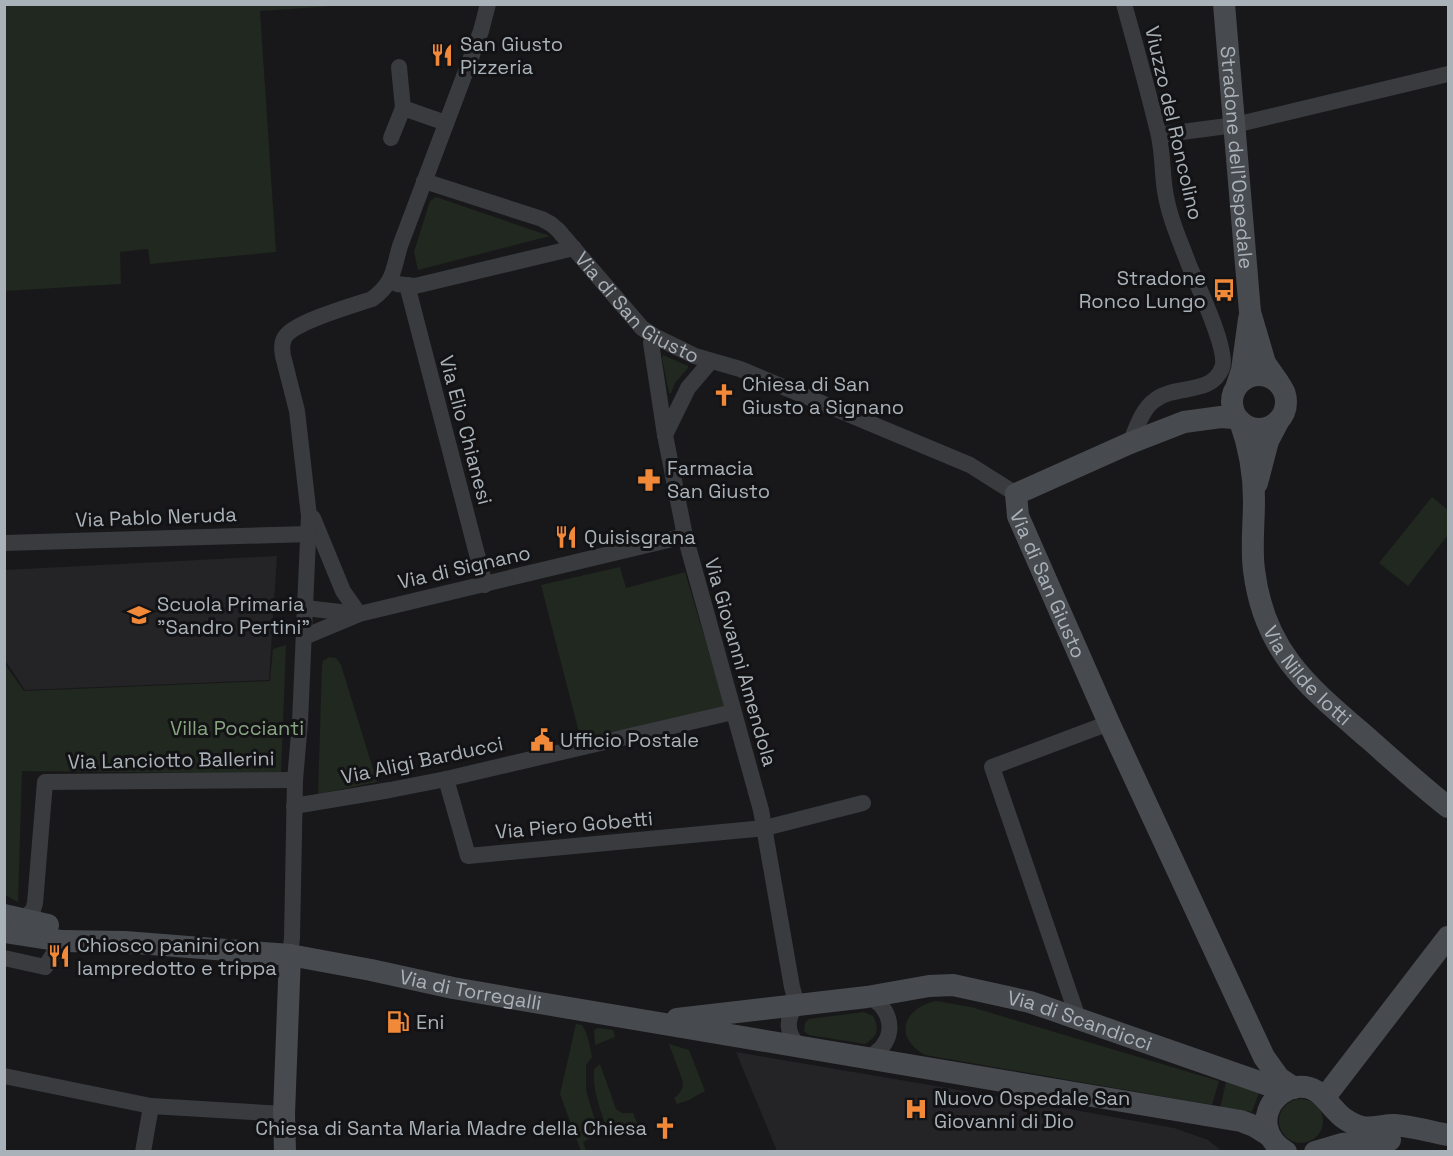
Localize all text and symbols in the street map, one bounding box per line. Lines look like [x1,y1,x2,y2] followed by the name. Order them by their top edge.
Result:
[1139,24,1209,222] street label: Viuzzo del Roncolino
[460,31,563,80] place label: San Giusto Pizzeria
[429,42,455,68] restaurant icon: San Giusto Pizzeria
[1215,45,1259,270] street label: Stradone dell'Ospedale
[569,246,704,369] street label: Via di San Giusto
[1079,265,1206,314] place label: Stradone Ronco Lungo
[1211,277,1237,303] bus stop icon: Stradone Ronco Lungo
[434,352,498,508] street label: Via Elio Chianesi
[742,371,904,420] place label: Chiesa di San Giusto a Signano
[711,382,737,408] church icon: Chiesa di San Giusto a Signano
[667,455,770,504] place label: Farmacia San Giusto
[636,467,662,493] pharmacy icon: Farmacia San Giusto
[75,501,237,533] street label: Via Pablo Neruda
[1004,505,1092,662] street label: Via di San Giusto
[553,524,579,550] restaurant icon: Quisisgrana
[584,524,696,550] place label: Quisisgrana
[395,539,533,595] street label: Via di Signano
[699,555,783,769] street label: Via Giovanni Amendola
[157,591,310,640] place label: Scuola Primaria "Sandro Pertini"
[126,602,152,628] school or university icon: Scuola Primaria "Sandro Pertini"
[1257,621,1357,731] street label: Via Nilde Iotti
[170,715,304,741] park label: Villa Poccianti
[529,727,555,753] public building icon: Ufficio Postale
[560,727,699,753] place label: Ufficio Postale
[339,730,505,790] street label: Via Aligi Barducci
[67,745,275,775] street label: Via Lanciotto Ballerini
[494,805,654,845] street label: Via Piero Gobetti
[77,932,277,981] place label: Chiosco panini con lampredotto e trippa
[46,943,72,969] restaurant icon: Chiosco panini con lampredotto e trippa
[397,964,543,1016] street label: Via di Torregalli
[1005,984,1156,1057] street label: Via di Scandicci
[385,1009,411,1035] fuel station icon: Eni
[416,1009,444,1035] place label: Eni
[934,1085,1130,1134] place label: Nuovo Ospedale San Giovanni di Dio
[903,1096,929,1122] hospital icon: Nuovo Ospedale San Giovanni di Dio
[255,1115,647,1141] place label: Chiesa di Santa Maria Madre della Chiesa
[652,1115,678,1141] church icon: Chiesa di Santa Maria Madre della Chiesa

